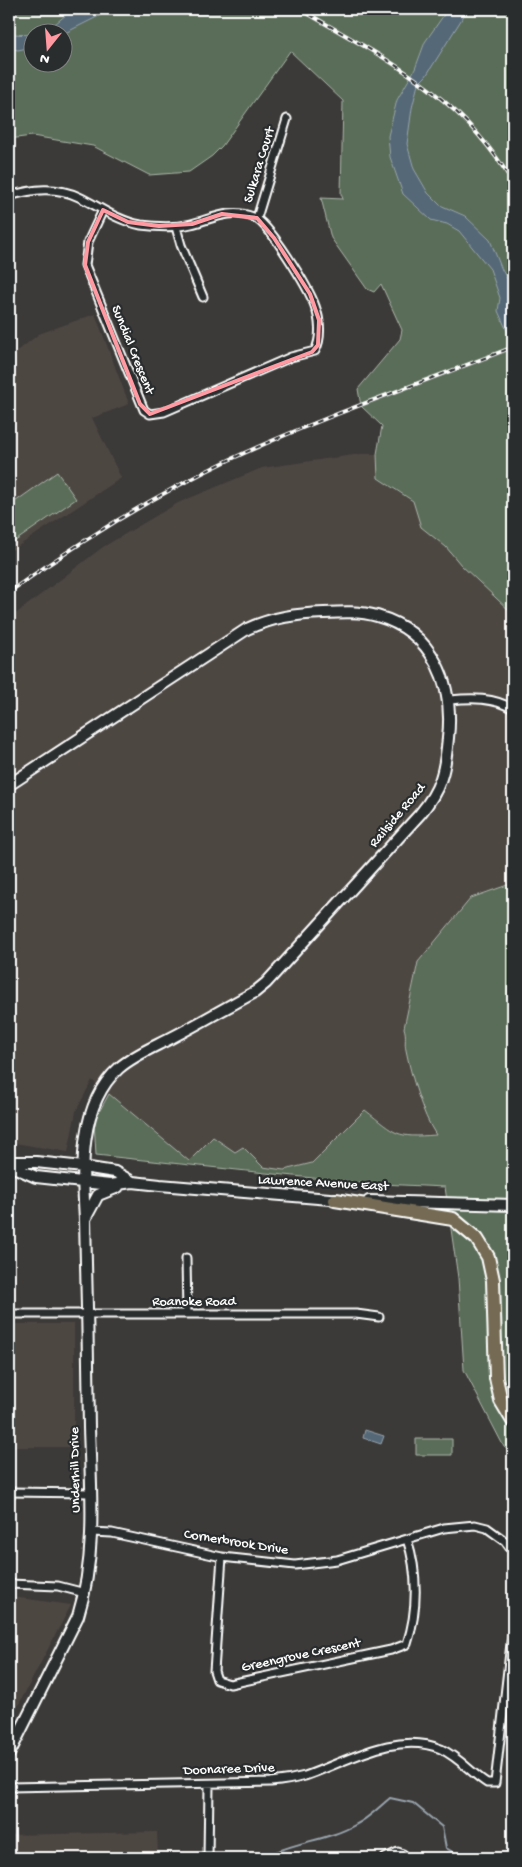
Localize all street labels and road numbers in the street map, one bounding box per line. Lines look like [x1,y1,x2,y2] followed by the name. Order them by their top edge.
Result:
[240,124,280,205] street label: Sulkara Court
[106,303,158,398] street label: Sundial Crescent
[366,779,431,852] street label: Railside Road
[257,1172,390,1196] street label: Lawrence Avenue East
[152,1294,238,1311] street label: Roanoke Road
[67,1426,85,1513] street label: Underhill Drive
[183,1526,290,1560] street label: Cornerbrook Drive
[240,1635,363,1677] street label: Greengrove Crescent
[182,1760,276,1780] street label: Doonaree Drive

